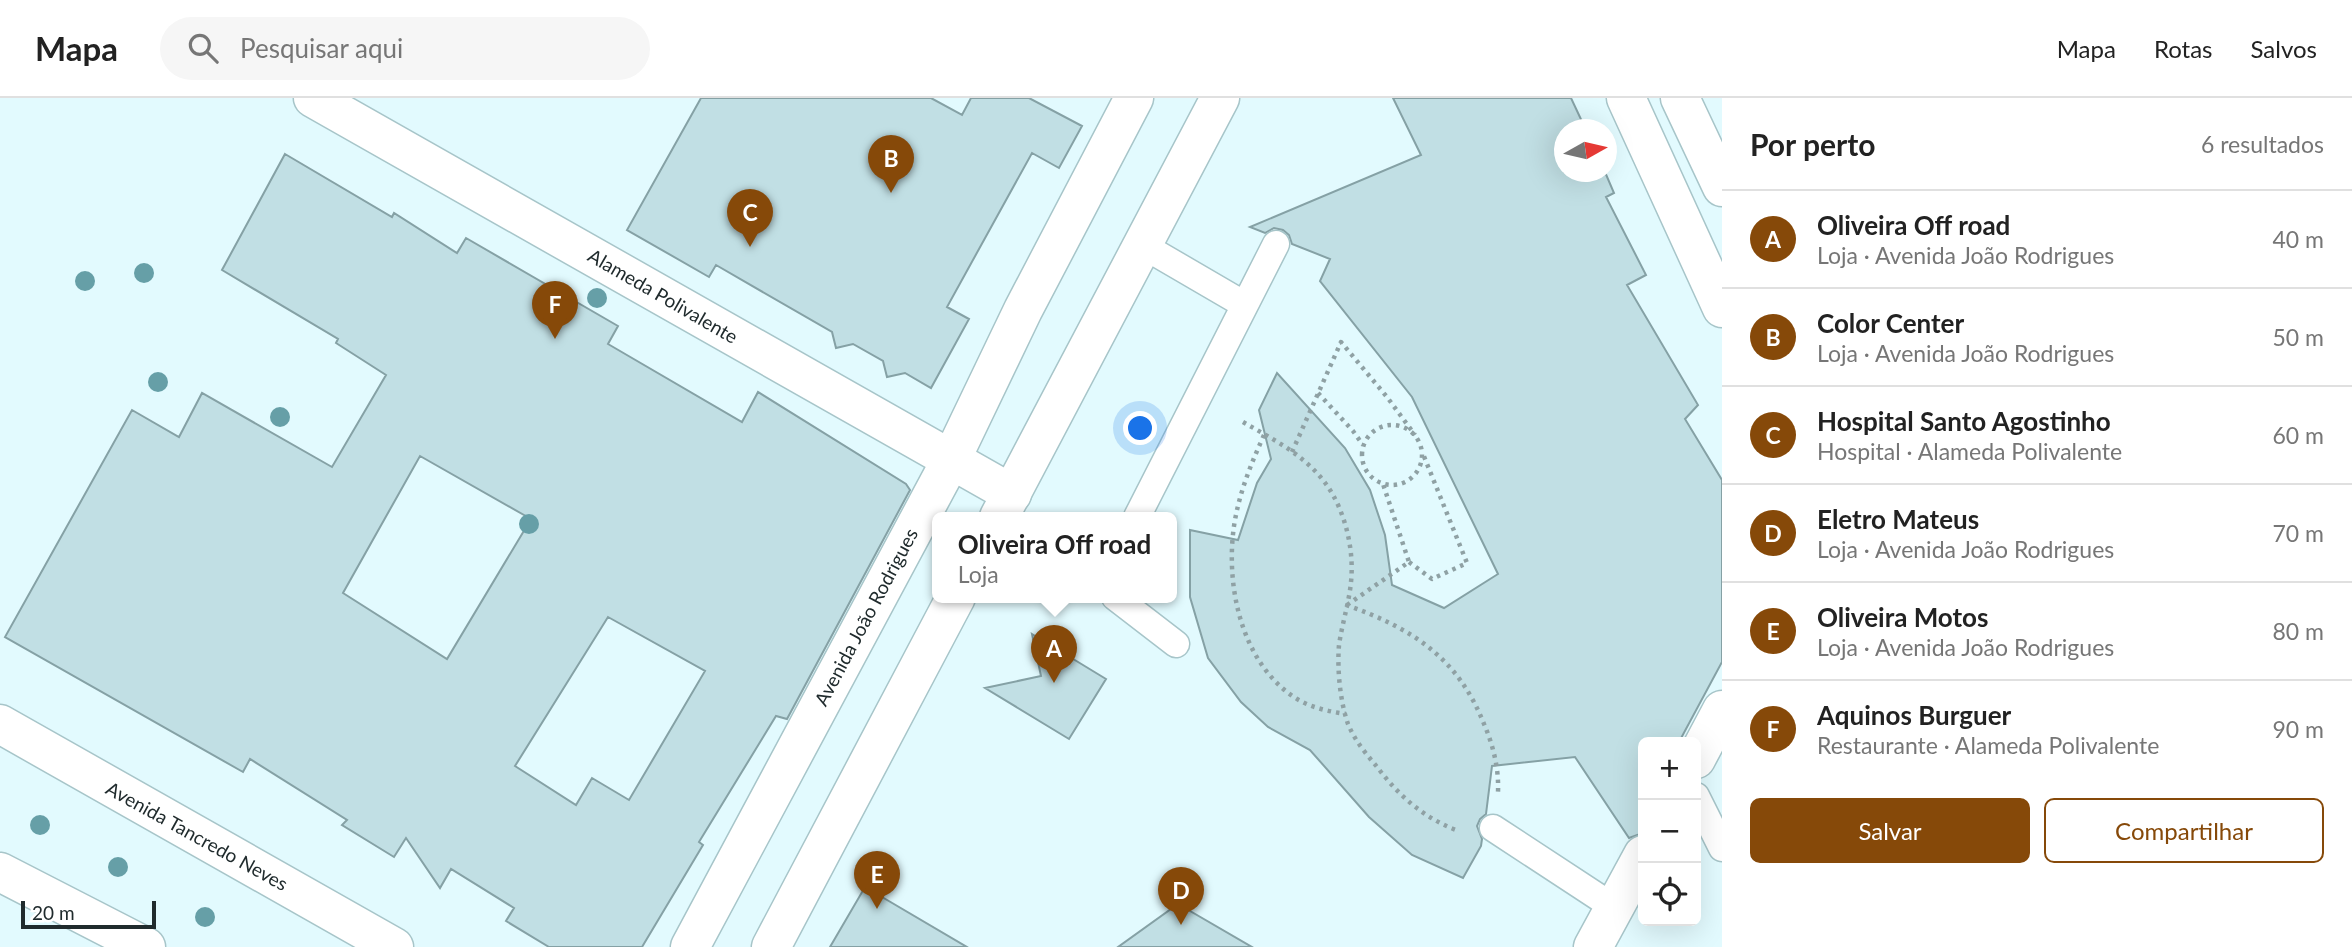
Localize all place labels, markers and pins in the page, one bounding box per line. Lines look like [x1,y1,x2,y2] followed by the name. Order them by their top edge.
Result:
[868,135,914,193] pin: B
[727,189,773,247] pin: C
[532,281,578,339] pin: F
[1031,625,1077,683] pin: A
[854,851,900,909] pin: E
[1158,867,1204,925] pin: D

